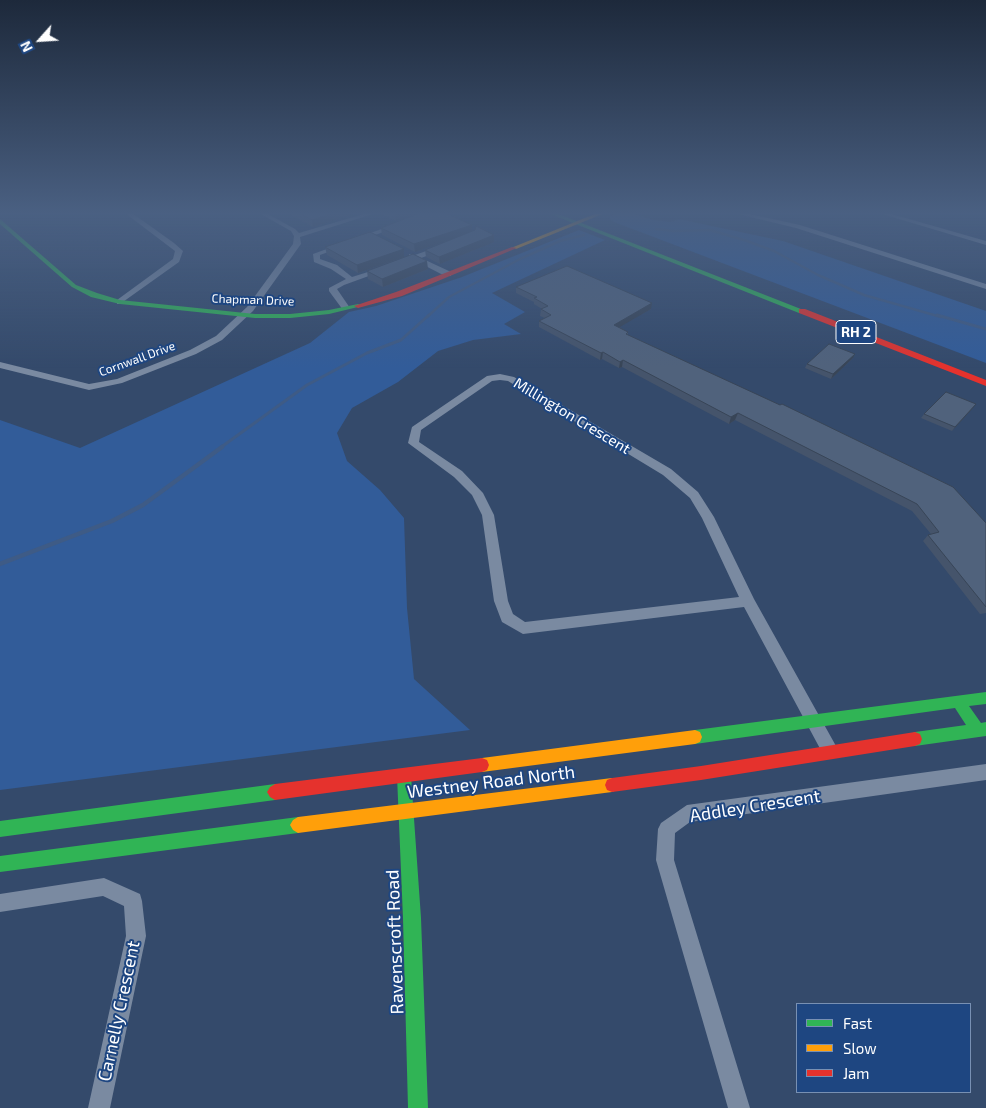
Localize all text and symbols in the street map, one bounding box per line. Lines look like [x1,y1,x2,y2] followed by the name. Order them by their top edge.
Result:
[15,15,65,65] north arrow
[16,39,36,55] text: N
[211,291,295,309] street label: Chapman Drive
[836,321,876,344] road number: RH 2
[97,339,177,379] street label: Cornwall Drive
[511,374,633,458] street label: Millington Crescent
[406,761,576,803] street label: Westney Road North
[688,785,822,827] street label: Addley Crescent
[382,869,408,1015] street label: Ravenscroft Road
[94,939,144,1083] street label: Carnelly Crescent
[796,1003,971,1093] legend
[843,1014,872,1032] text: Fast
[843,1039,877,1057] text: Slow
[843,1064,869,1082] text: Jam

